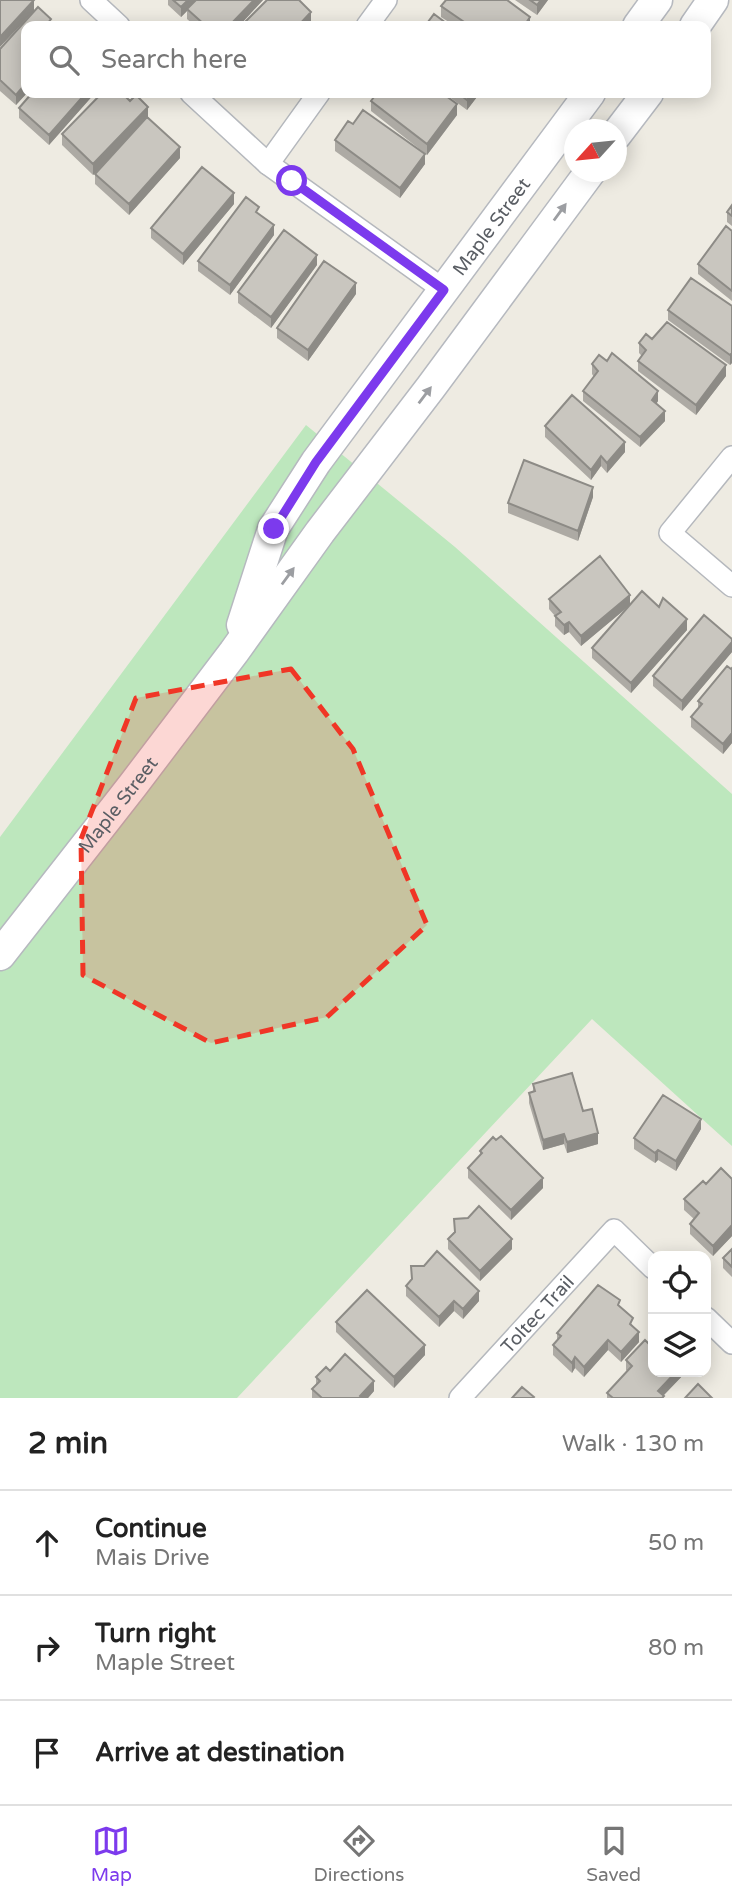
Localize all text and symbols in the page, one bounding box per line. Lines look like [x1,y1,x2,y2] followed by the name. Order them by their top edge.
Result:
[21,21,711,98] search box
[45,41,83,79] icon: search
[101,44,247,75] text: Search here
[564,119,627,182] north arrow
[276,165,307,196] route start
[448,174,535,280] street label: Maple Street
[553,203,567,221] one-way arrow
[418,386,432,404] one-way arrow
[258,513,289,544] route end
[281,567,295,585] one-way arrow
[74,753,163,858] street label: Maple Street
[648,1251,711,1377] map controls
[648,1251,711,1314] button: locate
[497,1271,579,1358] street label: Toltec Trail
[648,1314,711,1377] button: layers
[28,1425,108,1462] text: 2 min
[562,1430,704,1458] text: Walk · 130 m
[95,1513,207,1544] text: Continue
[28,1524,66,1562] icon: ahead
[648,1529,704,1557] text: 50 m
[95,1544,210,1572] text: Mais Drive
[95,1618,216,1649] text: Turn right
[28,1629,66,1667] icon: right
[648,1634,704,1662] text: 80 m
[95,1649,235,1677] text: Maple Street
[28,1734,66,1772] icon: arrive
[95,1737,345,1768] text: Arrive at destination
[91,1822,132,1886] tab: Map
[314,1822,405,1886] tab: Directions
[586,1822,641,1886] tab: Saved

